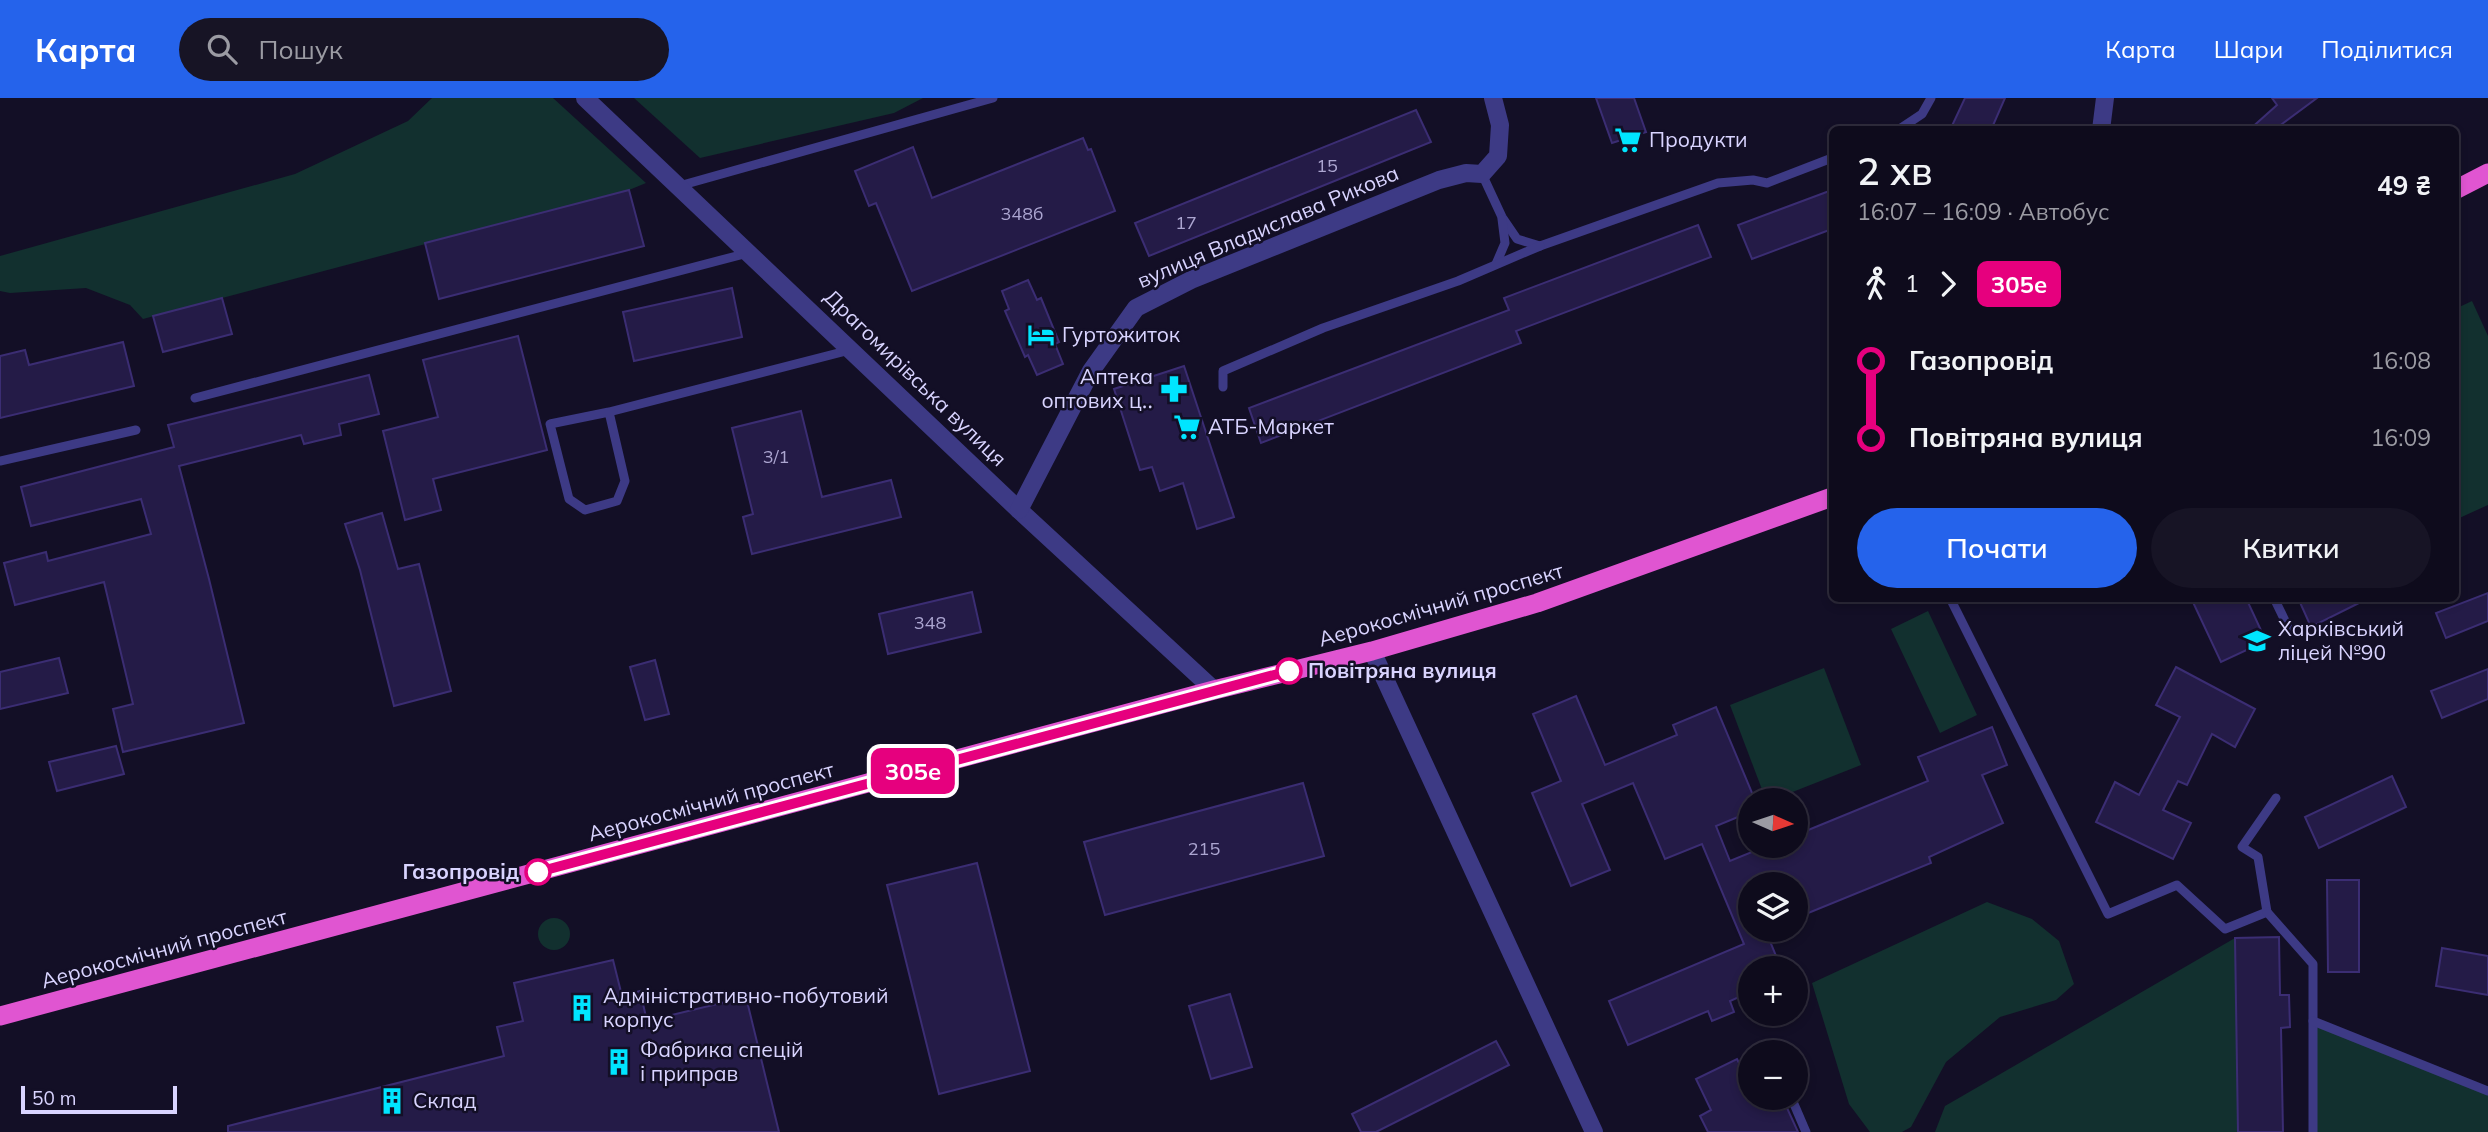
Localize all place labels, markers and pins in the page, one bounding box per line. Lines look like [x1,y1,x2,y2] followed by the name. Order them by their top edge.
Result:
[1613,125,1643,155] supermarket icon: Продукти
[1649,126,1748,152] place label: Продукти
[1026,320,1056,350] hotel icon: Гуртожиток
[1062,321,1181,347] place label: Гуртожиток
[1041,363,1153,413] place label: Аптека оптових ц‥
[1159,374,1189,404] pharmacy icon: Аптека оптових ц‥
[1172,412,1202,442] supermarket icon: АТБ-Маркет
[1208,413,1334,439] place label: АТБ-Маркет
[2278,615,2404,665] place label: Харківський ліцей №90
[2242,626,2272,656] school or university icon: Харківський ліцей №90
[1308,657,1497,683] place label: Повітряна вулиця
[1276,658,1302,684] marker: Повітряна вулиця
[402,858,519,884] place label: Газопровiд
[525,859,551,885] marker: Газопровiд
[603,982,889,1032] place label: Адміністративно-побутовий корпус
[567,993,597,1023] building icon: Адміністративно-побутовий корпус
[640,1036,803,1086] place label: Фабрика спецій і приправ
[604,1047,634,1077] building icon: Фабрика спецій і приправ
[377,1086,407,1116] building icon: Склад
[413,1087,477,1113] place label: Склад

